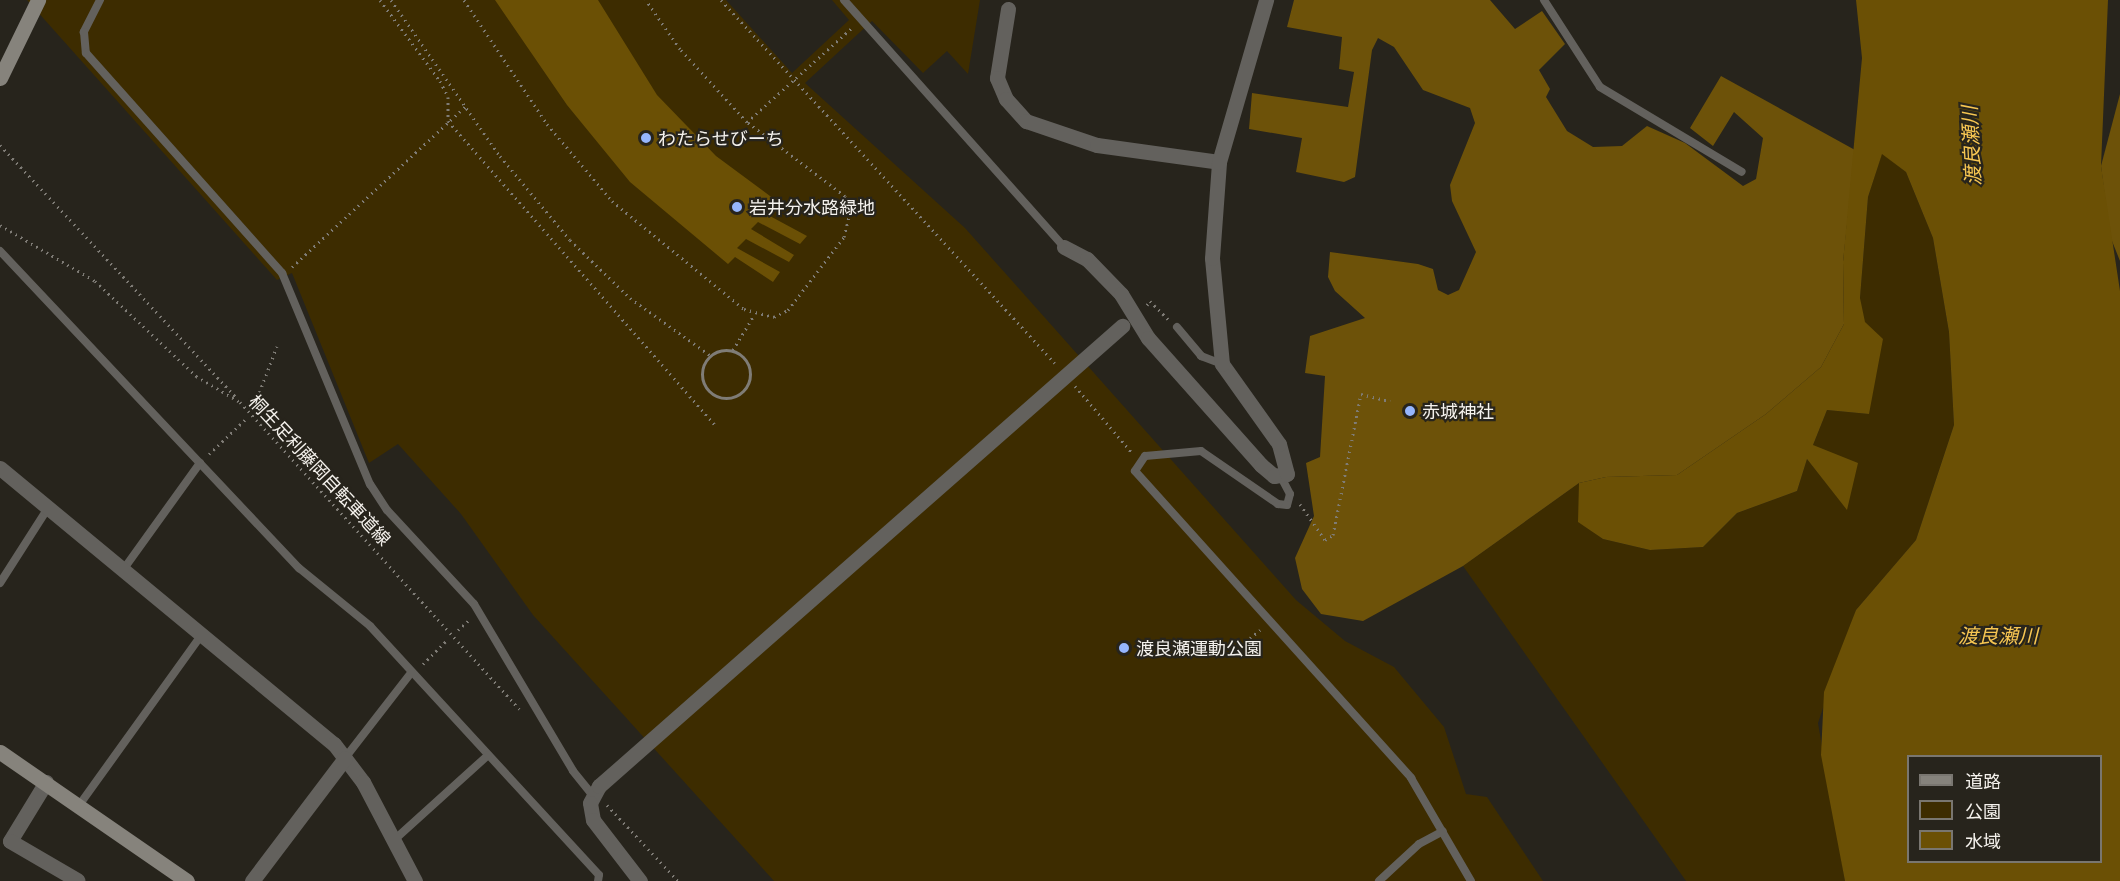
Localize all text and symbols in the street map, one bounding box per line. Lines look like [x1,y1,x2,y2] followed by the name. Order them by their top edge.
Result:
[1956,105,1984,187] water label: 渡良瀬川
[658,127,784,149] place label: わたらせびーち
[639,131,653,145] marker: わたらせびーち
[749,196,875,218] place label: 岩井分水路緑地
[730,200,744,214] marker: 岩井分水路緑地
[245,390,395,550] street label: 桐生足利藤岡自転車道線
[1422,400,1494,422] place label: 赤城神社
[1403,404,1417,418] marker: 赤城神社
[1958,622,2038,646] water label: 渡良瀬川
[1136,637,1262,659] place label: 渡良瀬運動公園
[1117,641,1131,655] marker: 渡良瀬運動公園
[1907,755,2102,863] legend
[1965,767,2001,794] text: 道路
[1965,797,2001,824] text: 公園
[1965,827,2001,854] text: 水域

